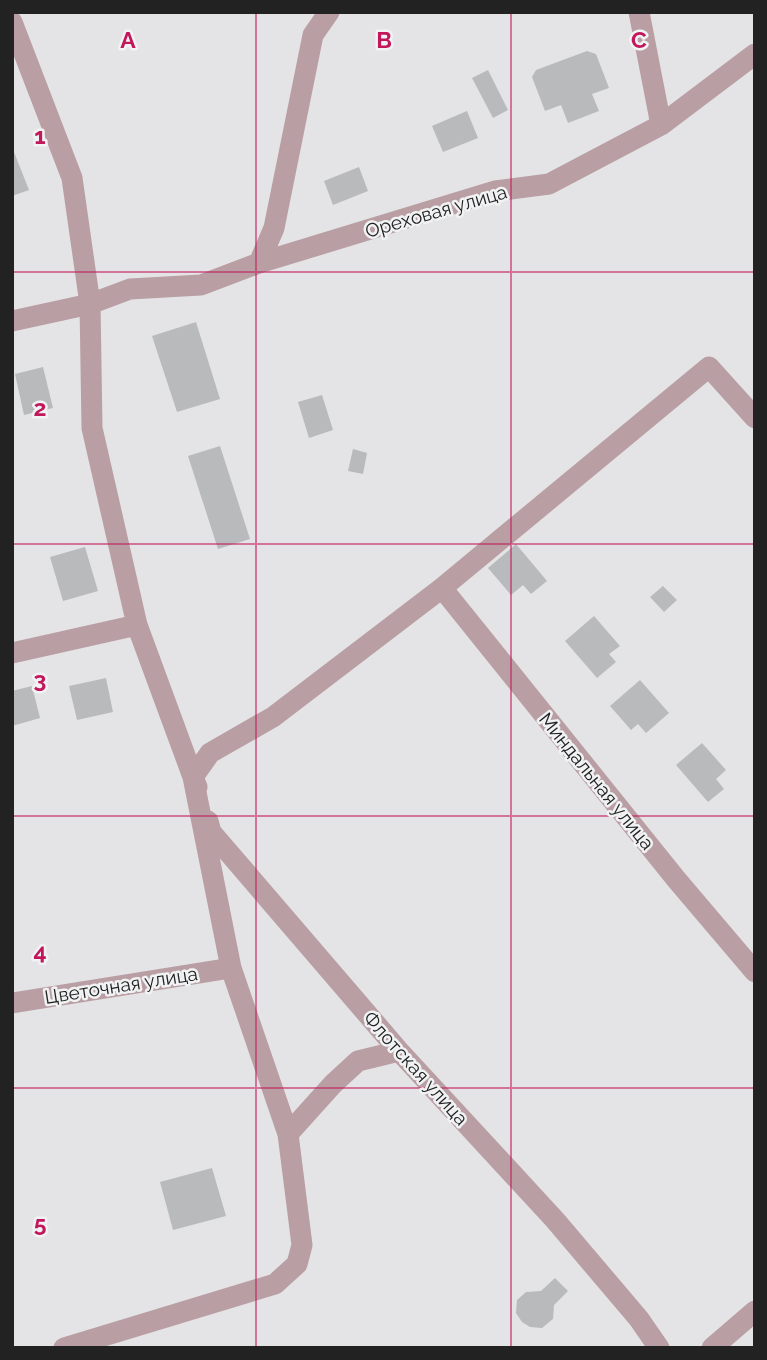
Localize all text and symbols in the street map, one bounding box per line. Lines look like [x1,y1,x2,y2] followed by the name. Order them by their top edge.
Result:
[120,26,136,53] text: A
[376,26,392,53] text: B
[631,26,647,53] text: C
[34,122,46,149] text: 1
[363,180,509,242] street label: Ореховая улица
[34,394,46,421] text: 2
[34,666,46,693] text: 3
[535,708,659,854] street label: Миндальная улица
[33,938,47,965] text: 4
[43,962,199,1008] street label: Цветочная улица
[359,1007,473,1129] street label: Флотская улица
[34,1210,47,1237] text: 5

